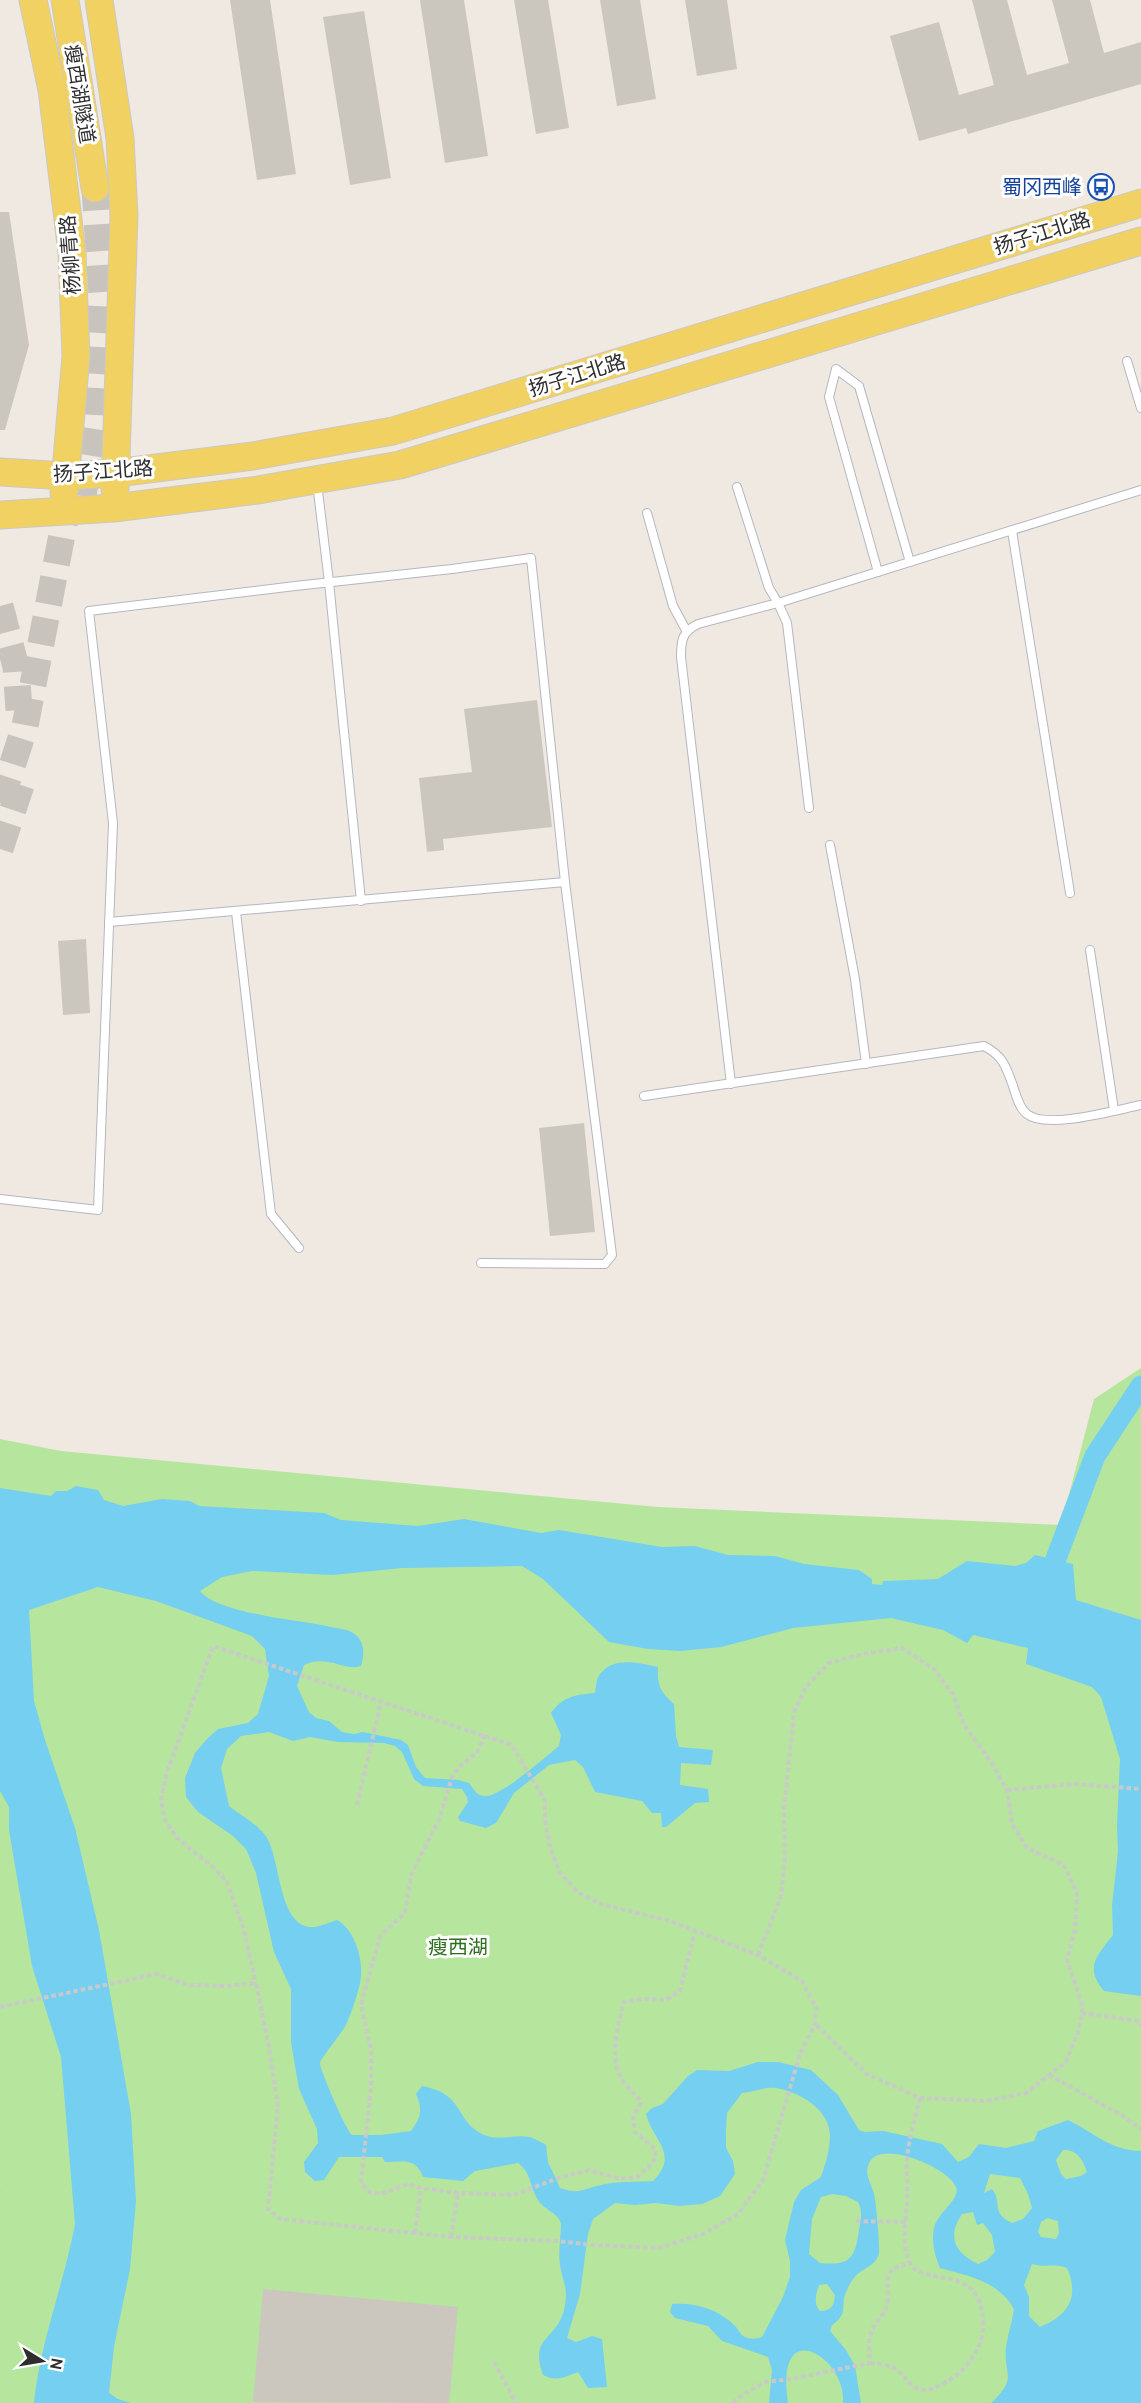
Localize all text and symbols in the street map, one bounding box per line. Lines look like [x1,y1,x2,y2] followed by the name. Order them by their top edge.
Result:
[60,43,100,145] street label: 瘦西湖隧道
[1086,172,1116,202] bus stop icon: 蜀冈西峰
[1002,175,1082,199] place label: 蜀冈西峰
[991,207,1093,259] street label: 扬子江北路
[55,214,85,296] street label: 杨柳青路
[526,349,628,401] street label: 扬子江北路
[52,456,154,486] street label: 扬子江北路
[428,1935,488,1959] park label: 瘦西湖
[12,2331,72,2391] north arrow
[46,2356,67,2371] text: N

